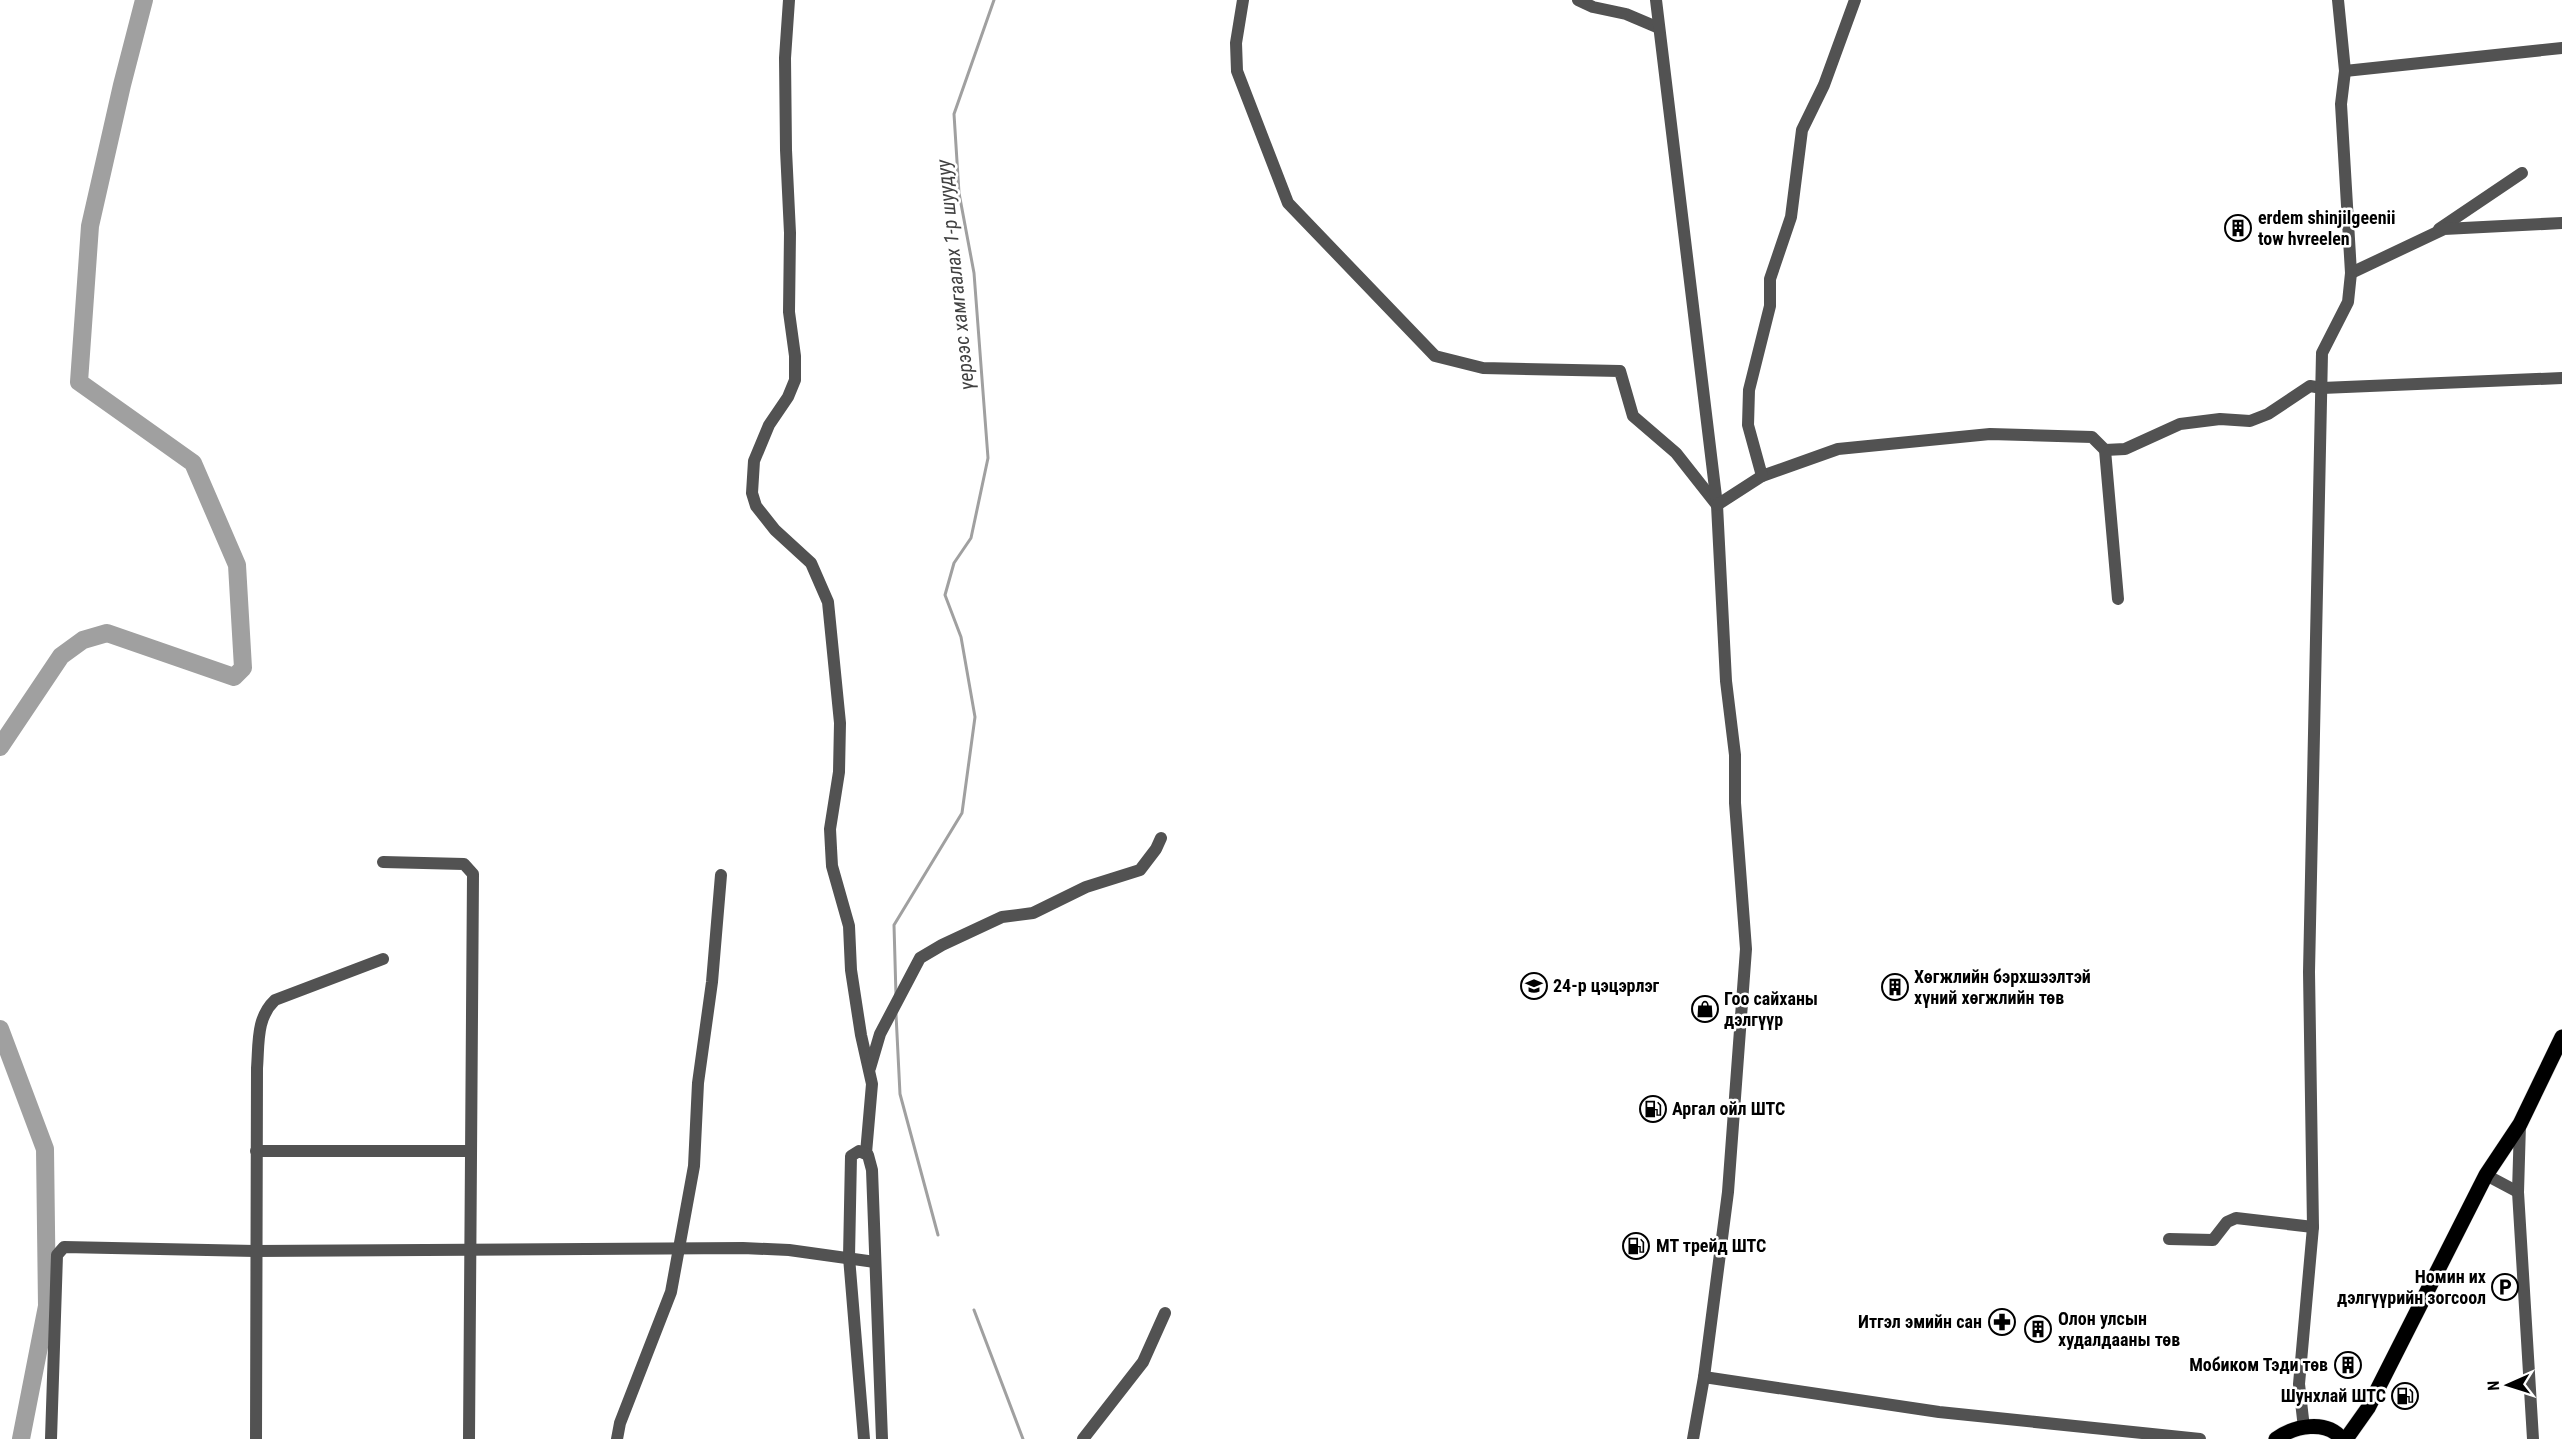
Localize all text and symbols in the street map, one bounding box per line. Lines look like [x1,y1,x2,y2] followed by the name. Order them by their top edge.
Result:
[931,158,979,391] water label: үерээс хамгаалах 1-р шуудуу
[2258,207,2396,249] place label: erdem shinjilgeenii tow hvreelen
[2223,213,2253,243] building icon: erdem shinjilgeenii tow hvreelen
[1914,966,2091,1008] place label: Хөгжлийн бэрхшээлтэй хүний хөгжлийн төв
[1519,971,1549,1001] school or university icon: 24-р цэцэрлэг
[1880,972,1910,1002] building icon: Хөгжлийн бэрхшээлтэй хүний хөгжлийн төв
[1553,975,1660,996] place label: 24-р цэцэрлэг
[1724,988,1818,1030] place label: Гоо сайханы дэлгүүр
[1690,994,1720,1024] shop icon: Гоо сайханы дэлгүүр
[1638,1094,1668,1124] fuel station icon: Аргал ойл ШТС
[1672,1098,1785,1119] place label: Аргал ойл ШТС
[1621,1231,1651,1261] fuel station icon: МТ трейд ШТС
[1656,1235,1766,1256] place label: МТ трейд ШТС
[2337,1266,2486,1308] place label: Номин их дэлгүүрийн зогсоол
[2490,1272,2520,1302] parking icon: Номин их дэлгүүрийн зогсоол
[1987,1307,2017,1337] pharmacy icon: Итгэл эмийн сан
[2058,1308,2180,1350] place label: Олон улсын худалдааны төв
[1858,1311,1982,1332] place label: Итгэл эмийн сан
[2023,1314,2053,1344] building icon: Олон улсын худалдааны төв
[2333,1350,2363,1380] building icon: Мобиком Тэди төв
[2189,1354,2328,1375] place label: Мобиком Тэди төв
[2478,1355,2538,1415] north arrow
[2484,1380,2503,1391] text: N
[2390,1381,2420,1411] fuel station icon: Шунхлай ШТС
[2281,1385,2386,1406] place label: Шунхлай ШТС

